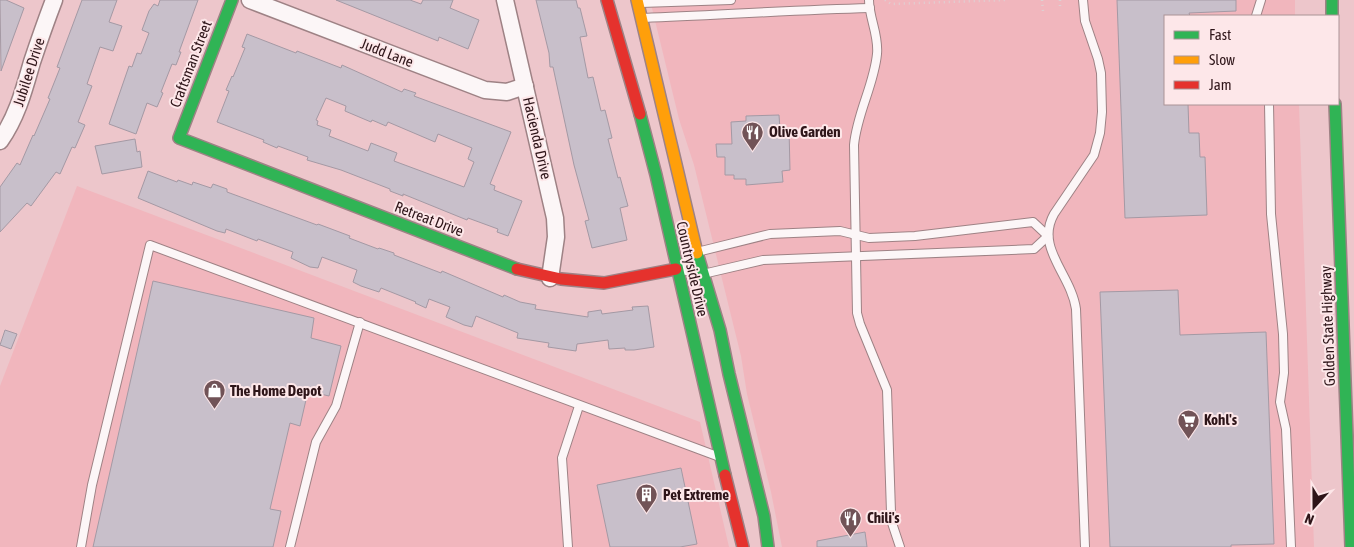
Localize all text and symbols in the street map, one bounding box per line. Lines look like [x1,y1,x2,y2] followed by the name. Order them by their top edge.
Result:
[1164,15,1339,105] legend
[166,18,215,110] street label: Craftsman Street
[1209,26,1231,43] text: Fast
[9,35,48,108] street label: Jubilee Drive
[358,35,416,70] street label: Judd Lane
[1209,51,1235,68] text: Slow
[1209,76,1232,93] text: Jam
[520,95,555,181] street label: Hacienda Drive
[741,120,765,151] restaurant icon: Olive Garden
[769,123,841,140] place label: Olive Garden
[392,198,466,239] street label: Retreat Drive
[673,220,712,318] street label: Countryside Drive
[1317,265,1338,387] street label: Golden State Highway
[202,379,226,410] shop icon: The Home Depot
[230,382,322,399] place label: The Home Depot
[1176,408,1200,439] supermarket icon: Kohl's
[1204,411,1238,428] place label: Kohl's
[1289,482,1339,532] north arrow
[635,483,659,514] building icon: Pet Extreme
[663,486,729,503] place label: Pet Extreme
[839,506,863,537] restaurant icon: Chili's
[867,509,900,526] place label: Chili's
[1303,510,1316,528] text: N

